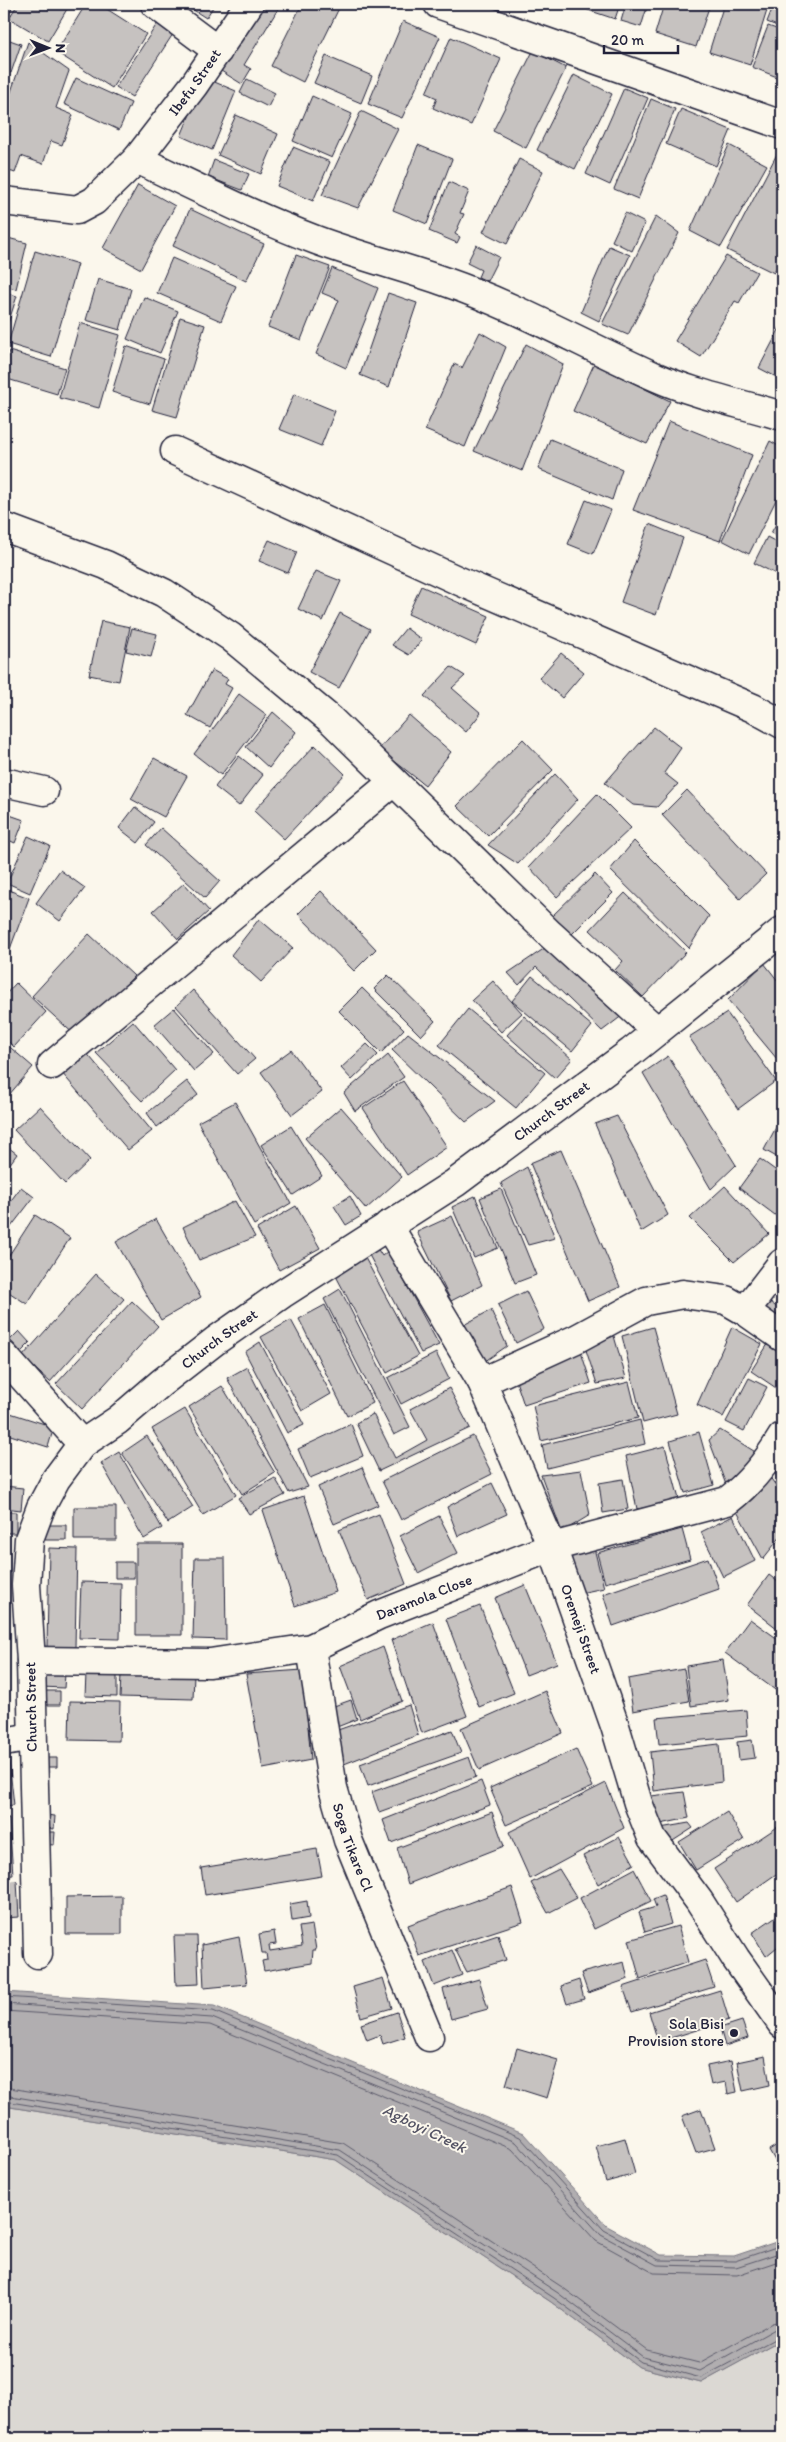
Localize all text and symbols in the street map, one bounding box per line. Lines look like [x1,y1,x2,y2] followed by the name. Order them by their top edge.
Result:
[22,22,72,72] north arrow
[604,22,677,54] scale bar
[611,31,645,49] text: 20 m
[52,43,69,53] text: N
[165,45,225,119] street label: Ibefu Street
[510,1077,593,1145] street label: Church Street
[178,1305,261,1373] street label: Church Street
[373,1570,475,1624] street label: Daramola Close
[557,1582,605,1676] street label: Oremeji Street
[21,1661,41,1752] street label: Church Street
[329,1801,377,1895] street label: Soga Tikare Cl
[628,2015,724,2050] place label: Sola Bisi Provision store
[728,2027,740,2039] marker: Sola Bisi Provision store
[380,2100,470,2157] water label: Agboyi Creek

